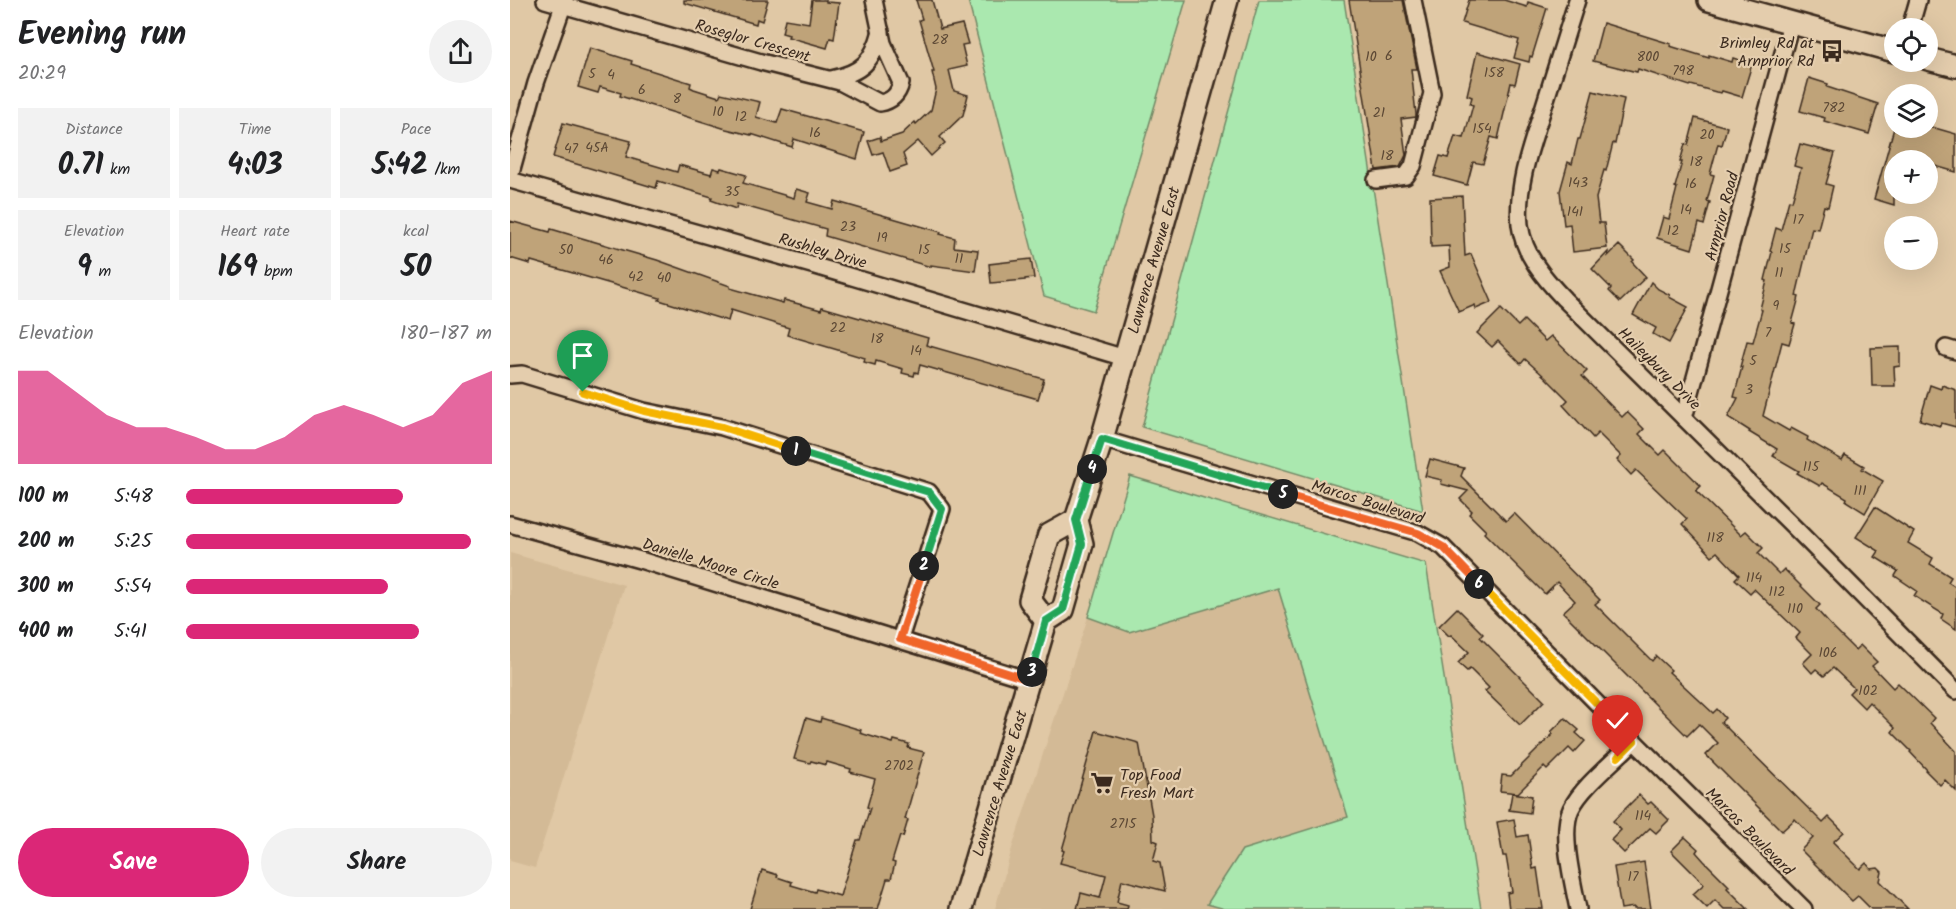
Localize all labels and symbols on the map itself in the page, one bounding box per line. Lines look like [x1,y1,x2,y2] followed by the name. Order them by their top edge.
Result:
[692,13,814,70] street label: Roseglor Crescent
[932,29,949,51] house number: 28
[1719,31,1815,74] place label: Brimley Rd at Arnprior Rd
[1819,38,1845,64] bus stop icon: Brimley Rd at Arnprior Rd
[1385,45,1393,67] house number: 6
[1365,46,1377,68] house number: 10
[1637,46,1659,68] house number: 800
[1672,60,1694,82] house number: 798
[1484,62,1505,84] house number: 158
[588,63,597,85] house number: 5
[607,64,615,86] house number: 4
[638,79,646,101] house number: 6
[673,88,682,110] house number: 8
[1822,97,1846,119] house number: 782
[712,101,724,123] house number: 10
[1373,102,1385,124] house number: 21
[735,106,747,128] house number: 12
[1472,118,1492,140] house number: 154
[809,122,821,144] house number: 16
[1699,124,1715,146] house number: 20
[585,137,609,159] house number: 45A
[564,138,579,160] house number: 47
[1381,145,1394,167] house number: 18
[1690,151,1703,173] house number: 18
[1699,168,1747,264] street label: Arnprior Road
[1568,172,1588,194] house number: 143
[1685,173,1697,195] house number: 16
[724,181,741,203] house number: 35
[1121,183,1188,337] street label: Lawrence Avenue East
[1680,199,1692,221] house number: 14
[1567,201,1583,223] house number: 141
[1793,209,1804,231] house number: 17
[840,216,856,238] house number: 23
[1667,220,1679,242] house number: 12
[775,227,870,276] street label: Rushley Drive
[876,227,888,249] house number: 19
[1779,238,1792,260] house number: 15
[559,239,573,261] house number: 50
[918,239,931,261] house number: 15
[955,248,963,270] house number: 11
[598,249,614,271] house number: 46
[1775,262,1783,284] house number: 11
[628,266,644,288] house number: 42
[657,267,671,289] house number: 40
[1773,295,1780,317] house number: 9
[830,317,846,339] house number: 22
[1611,322,1706,417] street label: Haileybury Drive
[1765,322,1772,344] house number: 7
[871,328,884,350] house number: 18
[557,330,608,392] pin
[910,340,922,362] house number: 14
[1749,350,1758,372] house number: 5
[1745,379,1753,401] house number: 3
[781,436,811,466] pin: 1
[1077,454,1107,484] pin: 4
[1803,456,1821,478] house number: 115
[1308,473,1428,532] street label: Marcos Boulevard
[1268,479,1298,509] pin: 5
[1853,480,1867,502] house number: 111
[1706,527,1724,549] house number: 118
[639,532,782,597] street label: Danielle Moore Circle
[909,551,939,581] pin: 2
[1746,567,1763,589] house number: 114
[1464,569,1494,599] pin: 6
[1769,581,1785,603] house number: 112
[1787,598,1803,620] house number: 110
[1818,642,1838,664] house number: 106
[1017,657,1047,687] pin: 3
[1858,680,1878,702] house number: 102
[1592,695,1643,757] pin
[966,706,1035,860] street label: Lawrence Avenue East
[884,755,914,777] house number: 2702
[1120,763,1195,806] place label: Top Food Fresh Mart
[1089,770,1115,796] supermarket icon: Top Food Fresh Mart
[1699,782,1800,883] street label: Marcos Boulevard
[1635,805,1652,827] house number: 114
[1110,813,1138,835] house number: 2715
[1628,866,1639,888] house number: 17

